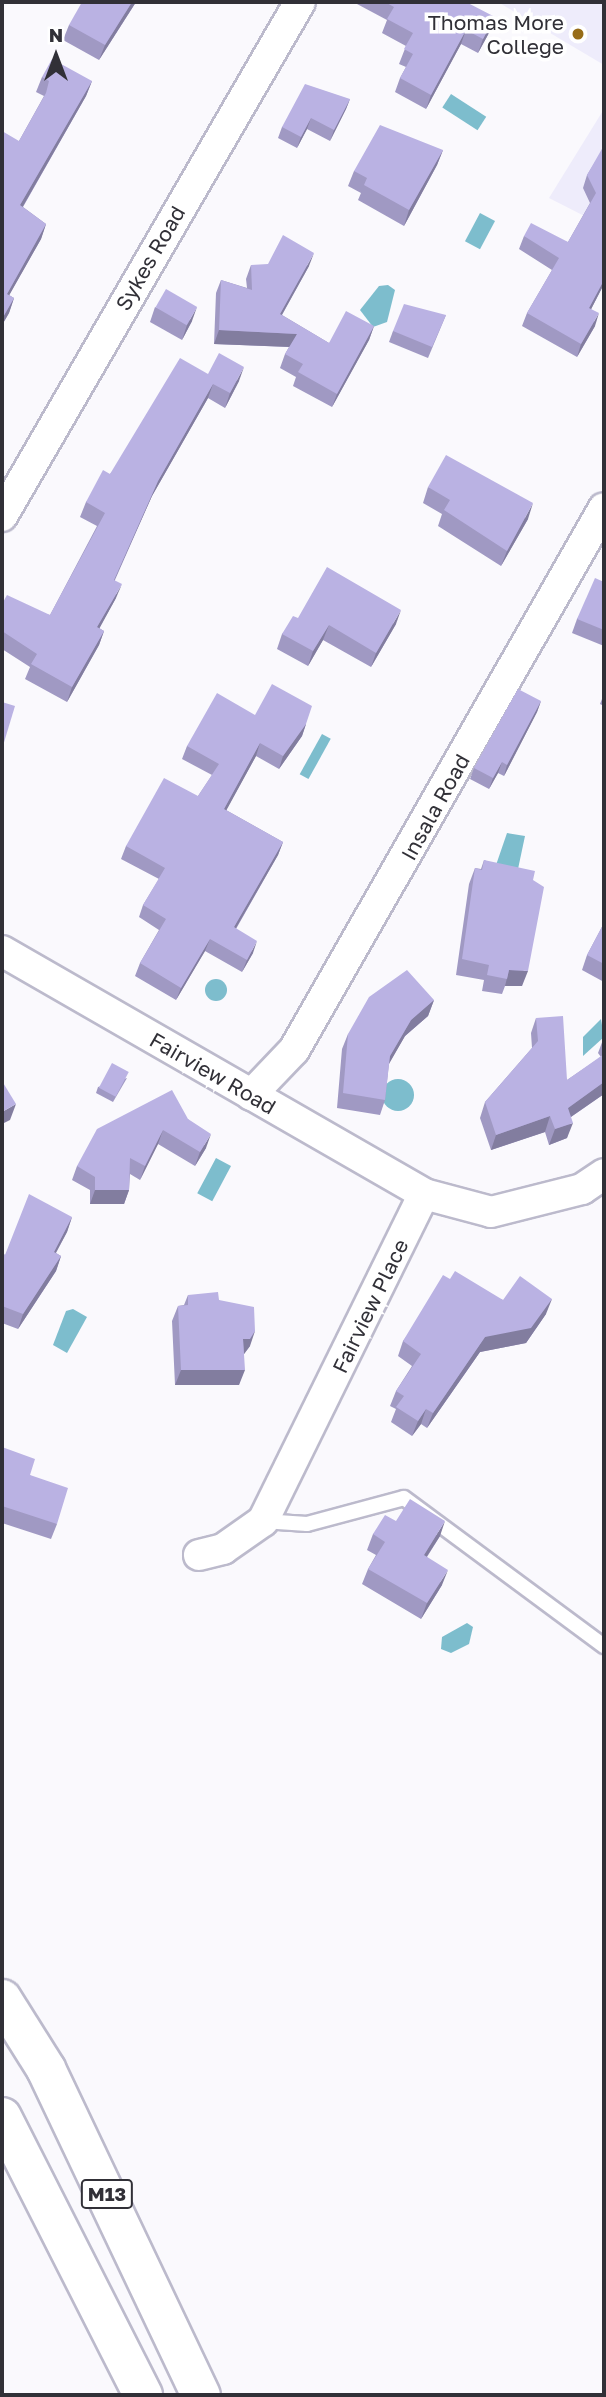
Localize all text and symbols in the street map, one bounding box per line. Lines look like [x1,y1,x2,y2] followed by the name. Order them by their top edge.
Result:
[428,9,564,59] place label: Thomas More College
[21,21,91,91] north arrow
[49,23,63,46] text: N
[570,26,586,42] marker: Thomas More College
[110,201,190,315] street label: Sykes Road
[395,749,475,865] street label: Insala Road
[145,1027,281,1119] street label: Fairview Road
[327,1235,413,1377] street label: Fairview Place
[81,2178,133,2210] road number: M13

